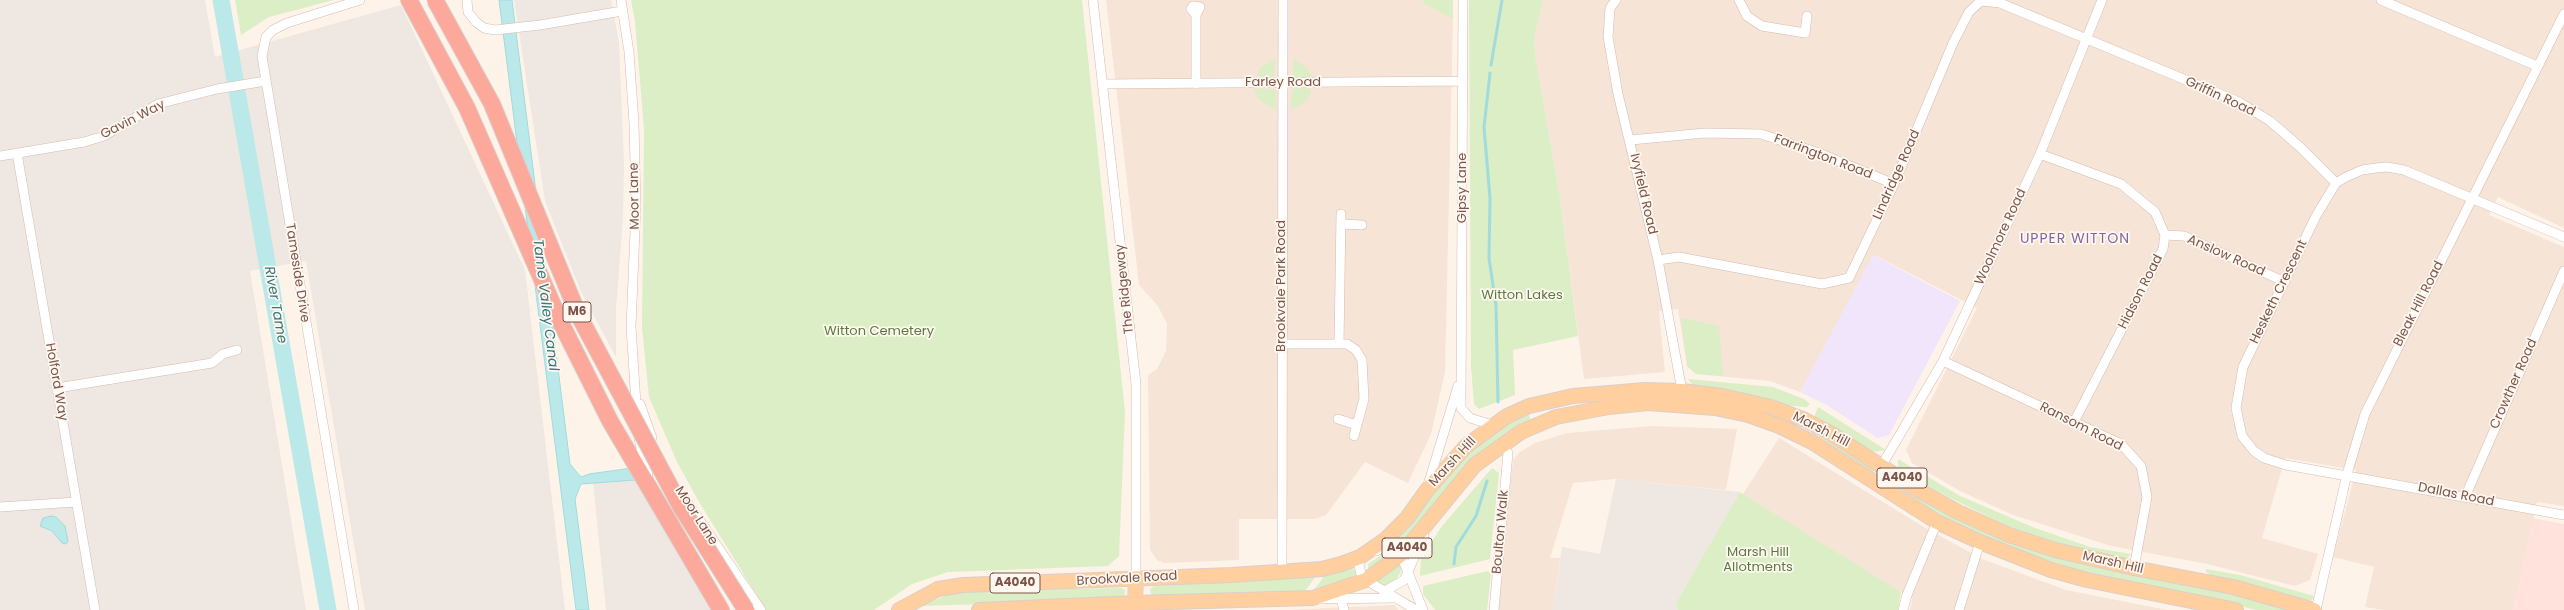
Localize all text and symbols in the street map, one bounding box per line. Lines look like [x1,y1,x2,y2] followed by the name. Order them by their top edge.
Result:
[2182,74,2258,120] street label: Griffin Road
[1245,75,1321,91] street label: Farley Road
[98,97,168,143] street label: Gavin Way
[1870,128,1924,222] street label: Lindridge Road
[1772,131,1874,183] street label: Farrington Road
[1626,152,1660,236] street label: Ivyfield Road
[1455,153,1471,223] street label: Gipsy Lane
[627,162,643,230] street label: Moor Lane
[1972,186,2030,288] street label: Woolmore Road
[1274,220,1290,352] street label: Brookvale Park Road
[281,222,313,324] street label: Tameside Drive
[2020,231,2130,247] district label: UPPER WITTON
[2185,232,2267,280] street label: Anslow Road
[2247,237,2311,347] street label: Hesketh Crescent
[529,238,561,372] water label: Tame Valley Canal
[1113,243,1137,335] street label: The Ridgeway
[2116,252,2166,332] street label: Hidson Road
[2391,259,2447,349] street label: Bleak Hill Road
[260,265,290,345] water label: River Tame
[1481,288,1563,304] park label: Witton Lakes
[563,302,591,322] road number: M6
[824,324,934,340] park label: Witton Cemetery
[2487,336,2541,432] street label: Crowther Road
[41,342,71,422] street label: Holford Way
[2037,399,2125,455] street label: Ransom Road
[1790,409,1852,451] street label: Marsh Hill
[1426,434,1480,490] street label: Marsh Hill
[1877,468,1927,488] road number: A4040
[2417,480,2495,510] street label: Dallas Road
[671,484,721,548] street label: Moor Lane
[1490,489,1512,575] street label: Boulton Walk
[1382,538,1432,558] road number: A4040
[1723,545,1793,576] park label: Marsh Hill Allotments
[2081,548,2145,578] street label: Marsh Hill
[1076,569,1178,589] street label: Brookvale Road
[990,573,1040,593] road number: A4040

